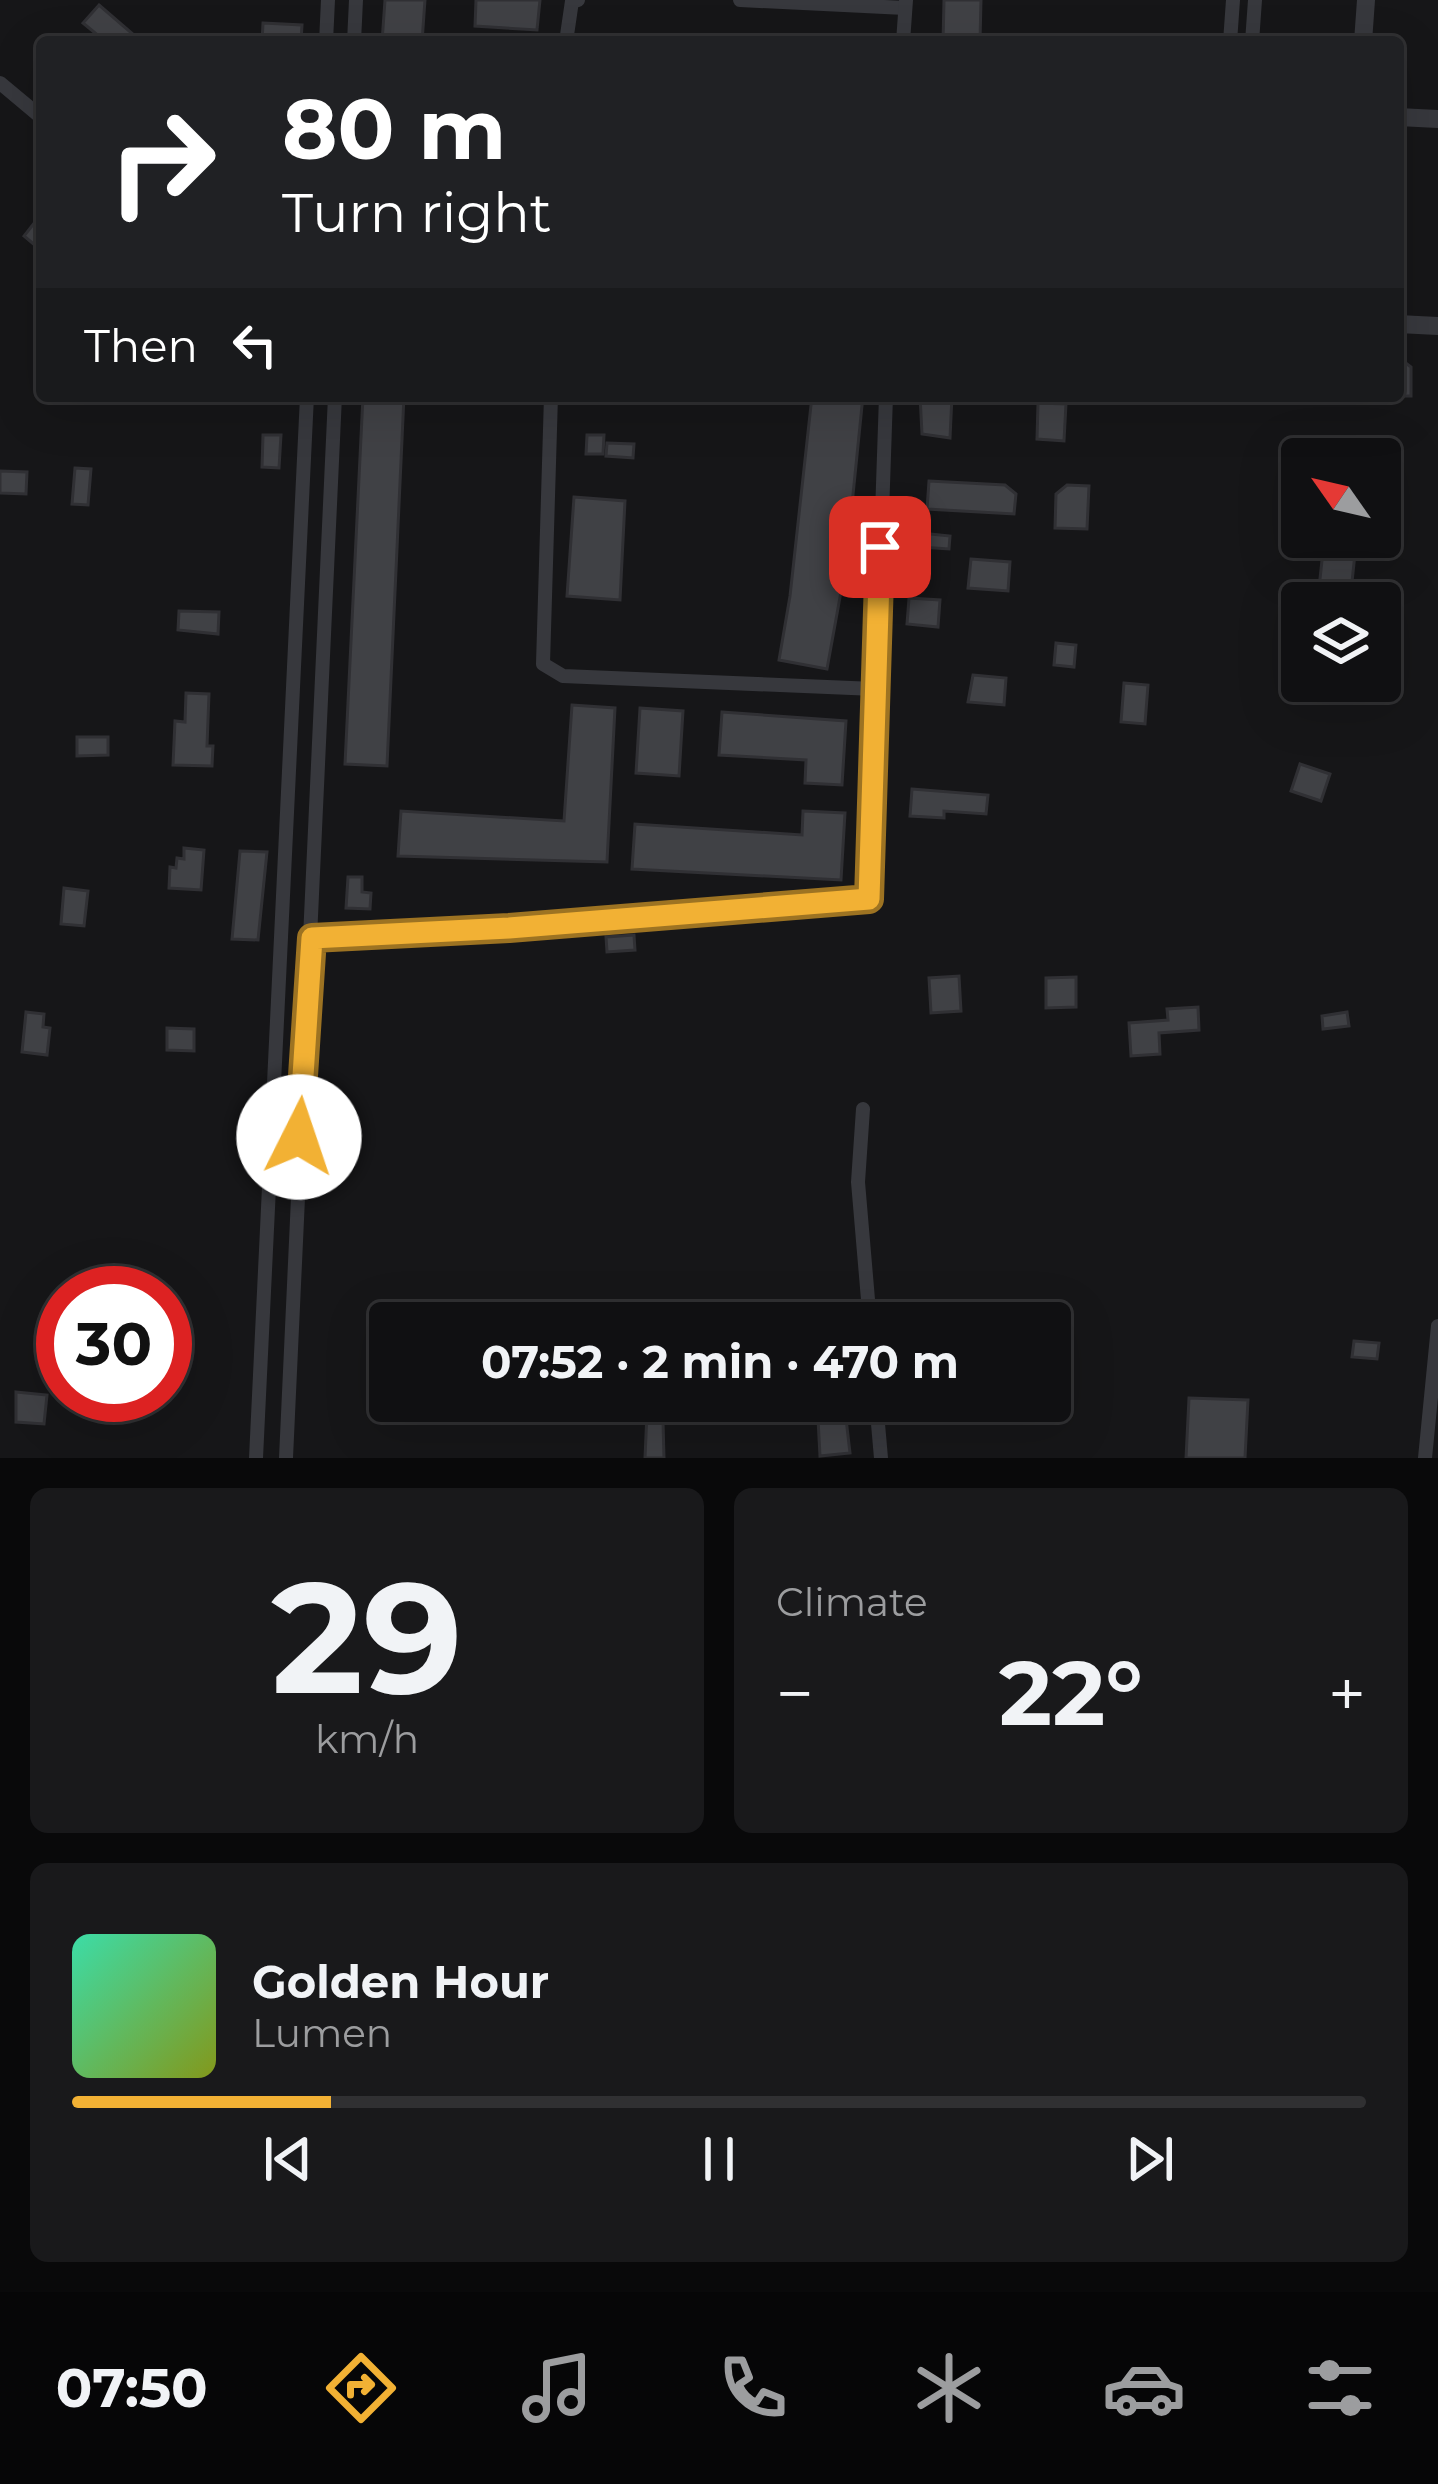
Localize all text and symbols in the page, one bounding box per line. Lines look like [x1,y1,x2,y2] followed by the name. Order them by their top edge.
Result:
[282,78,506,180] text: 80 m
[84,84,240,240] icon: right
[282,180,552,246] text: Turn right
[222,312,288,378] icon: left
[84,318,198,373] text: Then
[1281,438,1401,558] north arrow
[1281,438,1401,702] map controls
[829,496,931,598] pin
[847,514,913,580] icon: arrive
[1281,582,1401,702] button: layers
[236,1074,362,1200] position arrow
[36,1266,192,1422] speed limit sign: 30
[481,1334,959,1389] text: 07:52 · 2 min · 470 m
[271,1542,463,1732] text: 29
[776,1578,928,1626] text: Climate
[999,1638,1143,1748] text: 22°
[776,1653,814,1734] text: −
[1328,1653,1366,1734] text: +
[315,1715,419,1763] text: km/h
[252,1954,549,2009] text: Golden Hour
[252,2009,392,2057] text: Lumen
[255,2126,321,2192] icon: previous
[686,2126,752,2192] icon: pause
[1117,2126,1183,2192] icon: next
[319,2346,403,2430] icon: directions
[515,2346,599,2430] icon: music
[711,2346,795,2430] icon: phone
[907,2346,991,2430] icon: climate
[1102,2346,1186,2430] icon: car
[1298,2346,1382,2430] icon: filters
[56,2355,208,2421] text: 07:50

